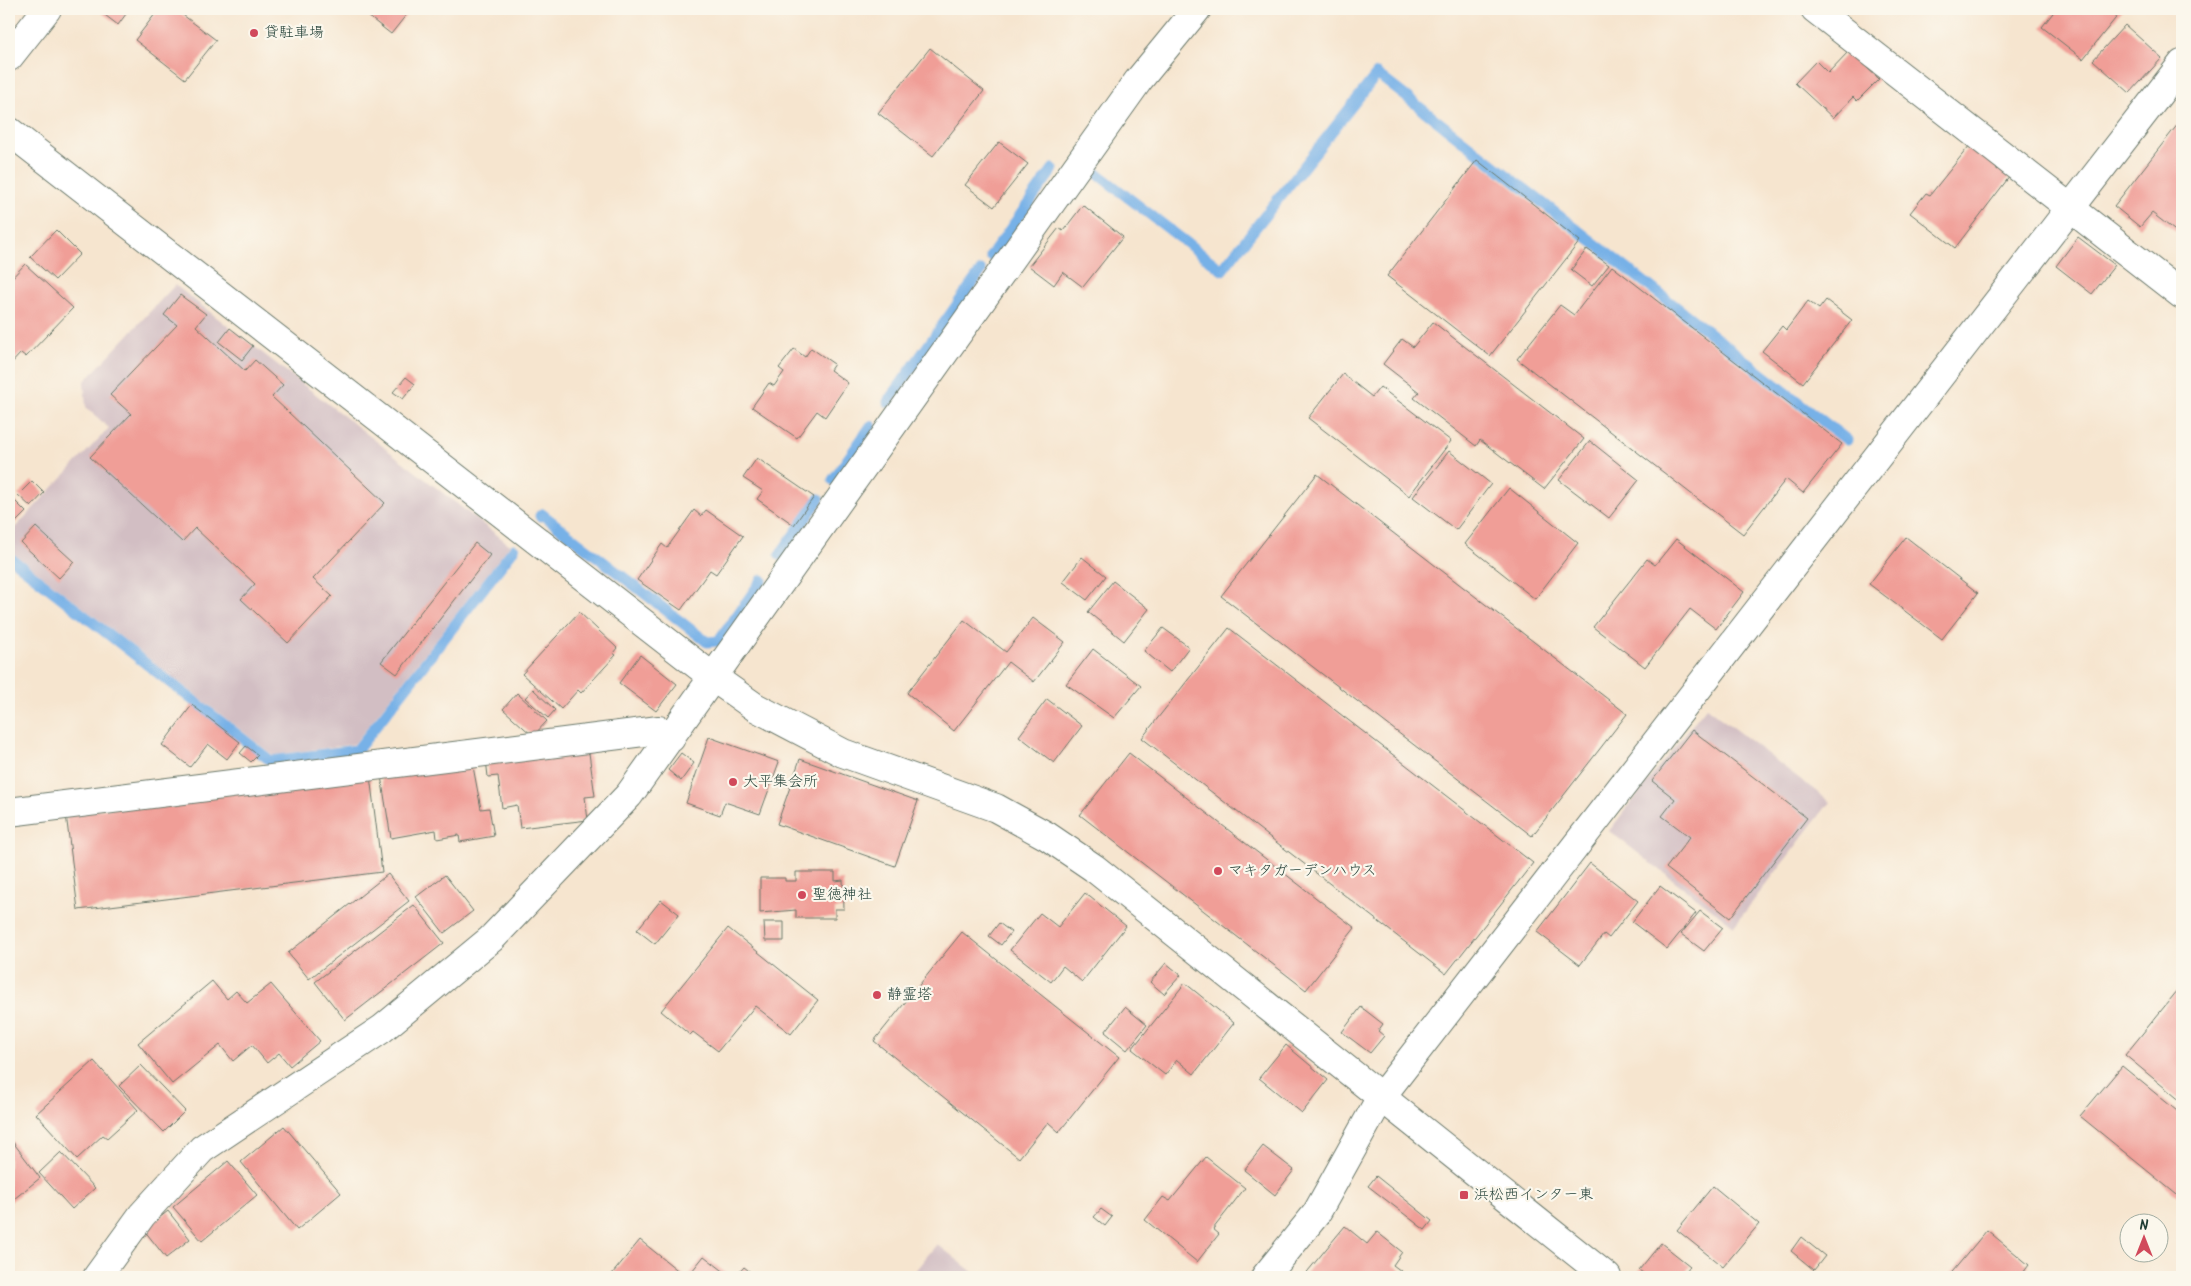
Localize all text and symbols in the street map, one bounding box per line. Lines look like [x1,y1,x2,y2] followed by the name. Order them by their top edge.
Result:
[264,21,324,45] place label: 貸駐車場
[248,27,260,39] marker: 貸駐車場
[743,770,818,794] place label: 大平集会所
[727,776,739,788] marker: 大平集会所
[1228,859,1377,883] place label: マキタガーデンハウス
[1212,865,1224,877] marker: マキタガーデンハウス
[812,883,872,907] place label: 聖徳神社
[796,889,808,901] marker: 聖徳神社
[887,983,932,1007] place label: 静霊塔
[871,989,883,1001] marker: 静霊塔
[1474,1183,1593,1207] place label: 浜松西インター東
[1458,1189,1470,1201] marker: 浜松西インター東
[2118,1214,2168,1264] north arrow
[2140,1215,2149,1237] text: N

